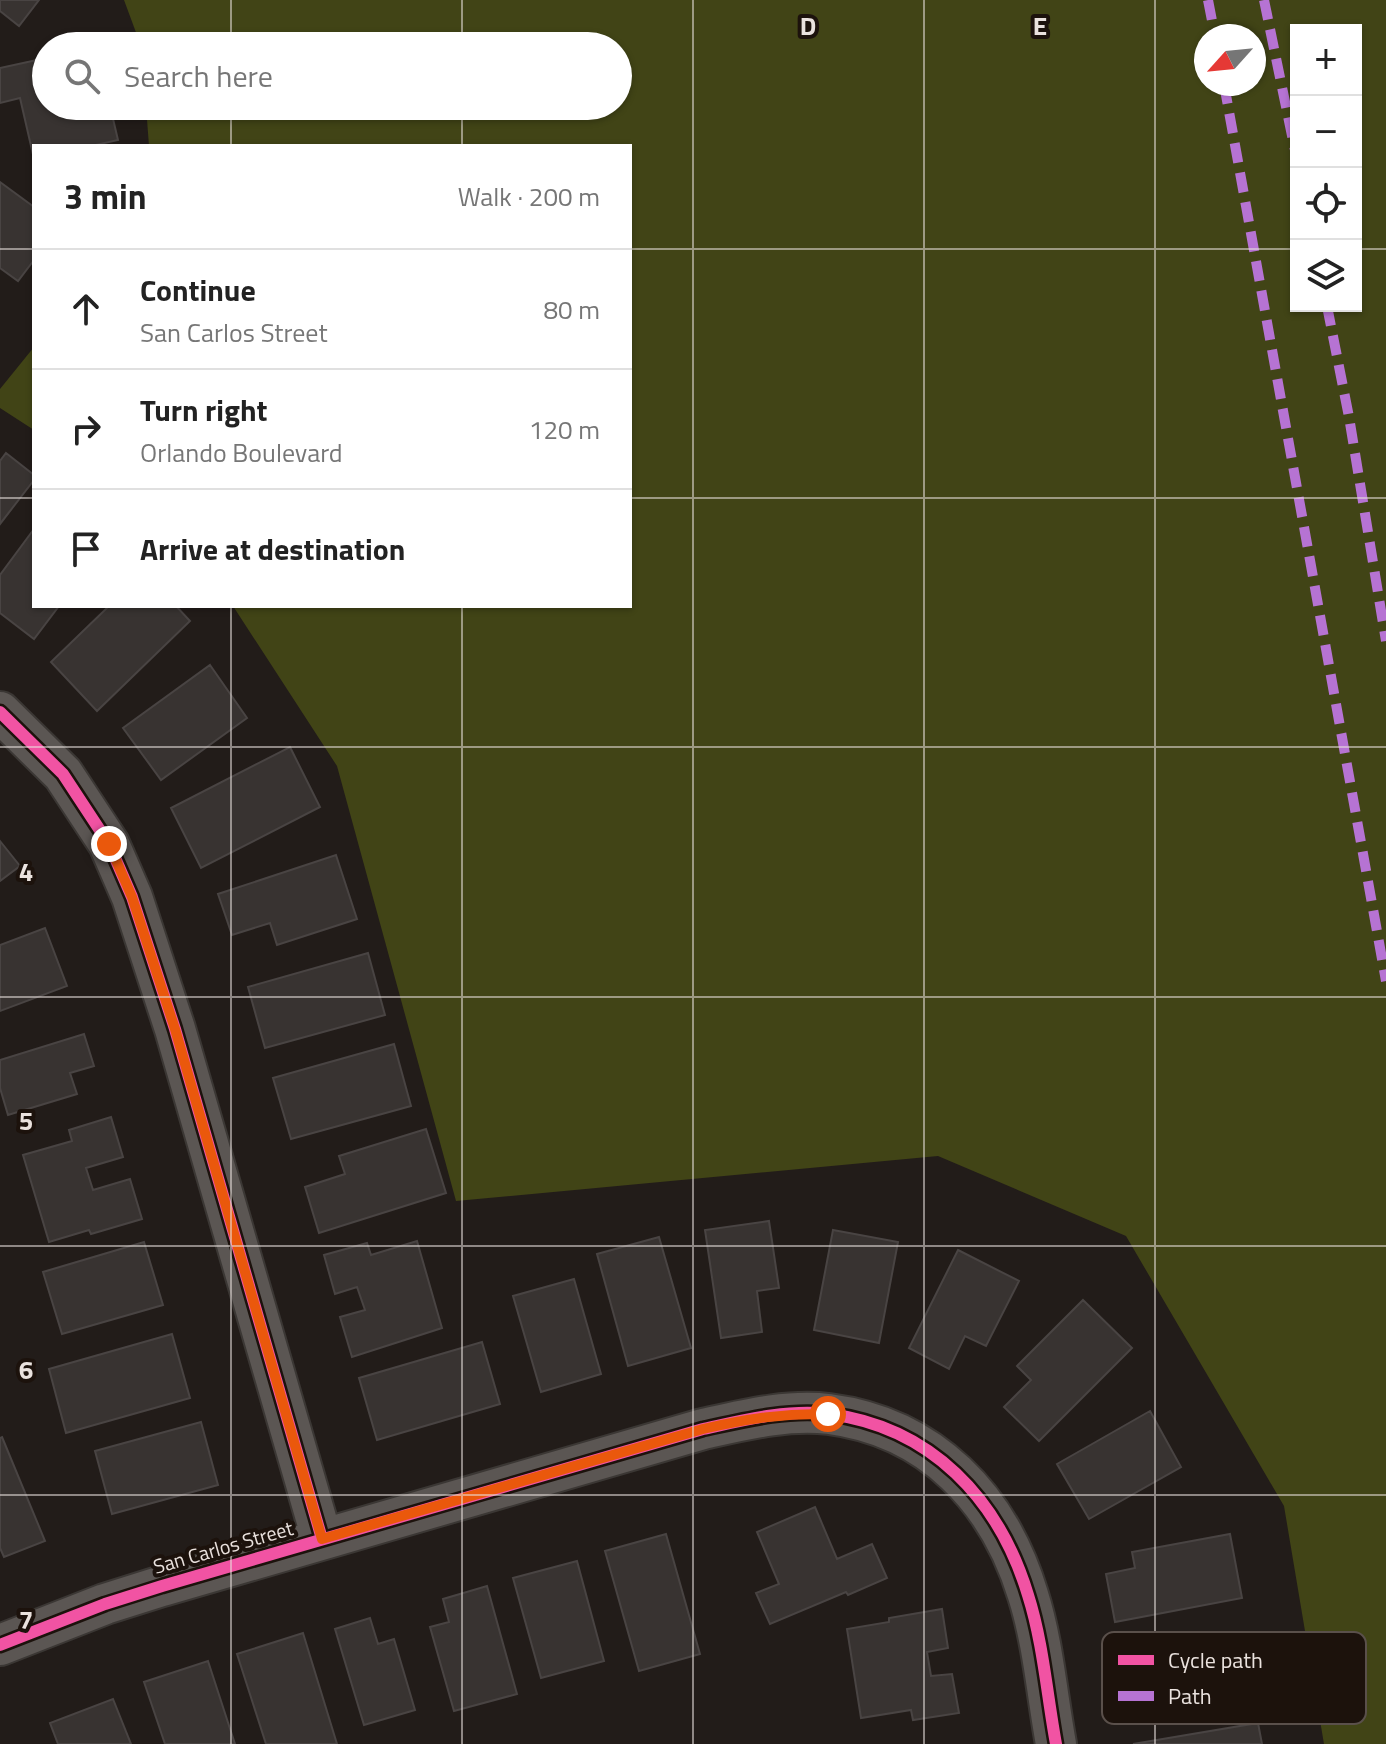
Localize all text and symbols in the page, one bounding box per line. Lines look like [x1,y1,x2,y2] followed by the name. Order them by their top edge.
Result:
[800,6,816,45] text: D
[1033,6,1047,45] text: E
[1194,24,1266,96] north arrow
[1290,24,1362,312] map controls
[1290,24,1362,96] button: +
[32,32,632,120] search box
[124,53,273,99] text: Search here
[60,54,104,98] icon: search
[1290,96,1362,168] button: −
[1290,168,1362,240] button: locate
[64,170,147,222] text: 3 min
[458,177,600,216] text: Walk · 200 m
[1290,240,1362,312] button: layers
[140,267,256,313] text: Continue
[64,287,108,331] icon: ahead
[543,290,600,329] text: 80 m
[140,313,328,352] text: San Carlos Street
[140,387,268,433] text: Turn right
[64,407,108,451] icon: right
[529,410,600,449] text: 120 m
[140,433,343,472] text: Orlando Boulevard
[140,526,405,572] text: Arrive at destination
[64,527,108,571] icon: arrive
[91,826,127,862] route end
[19,852,33,891] text: 4
[19,1101,33,1140] text: 5
[19,1350,33,1389] text: 6
[810,1396,846,1432] route start
[149,1512,297,1582] street label: San Carlos Street
[19,1600,33,1639] text: 7
[1102,1632,1366,1724] legend
[1168,1643,1263,1677] text: Cycle path
[1168,1679,1212,1713] text: Path

